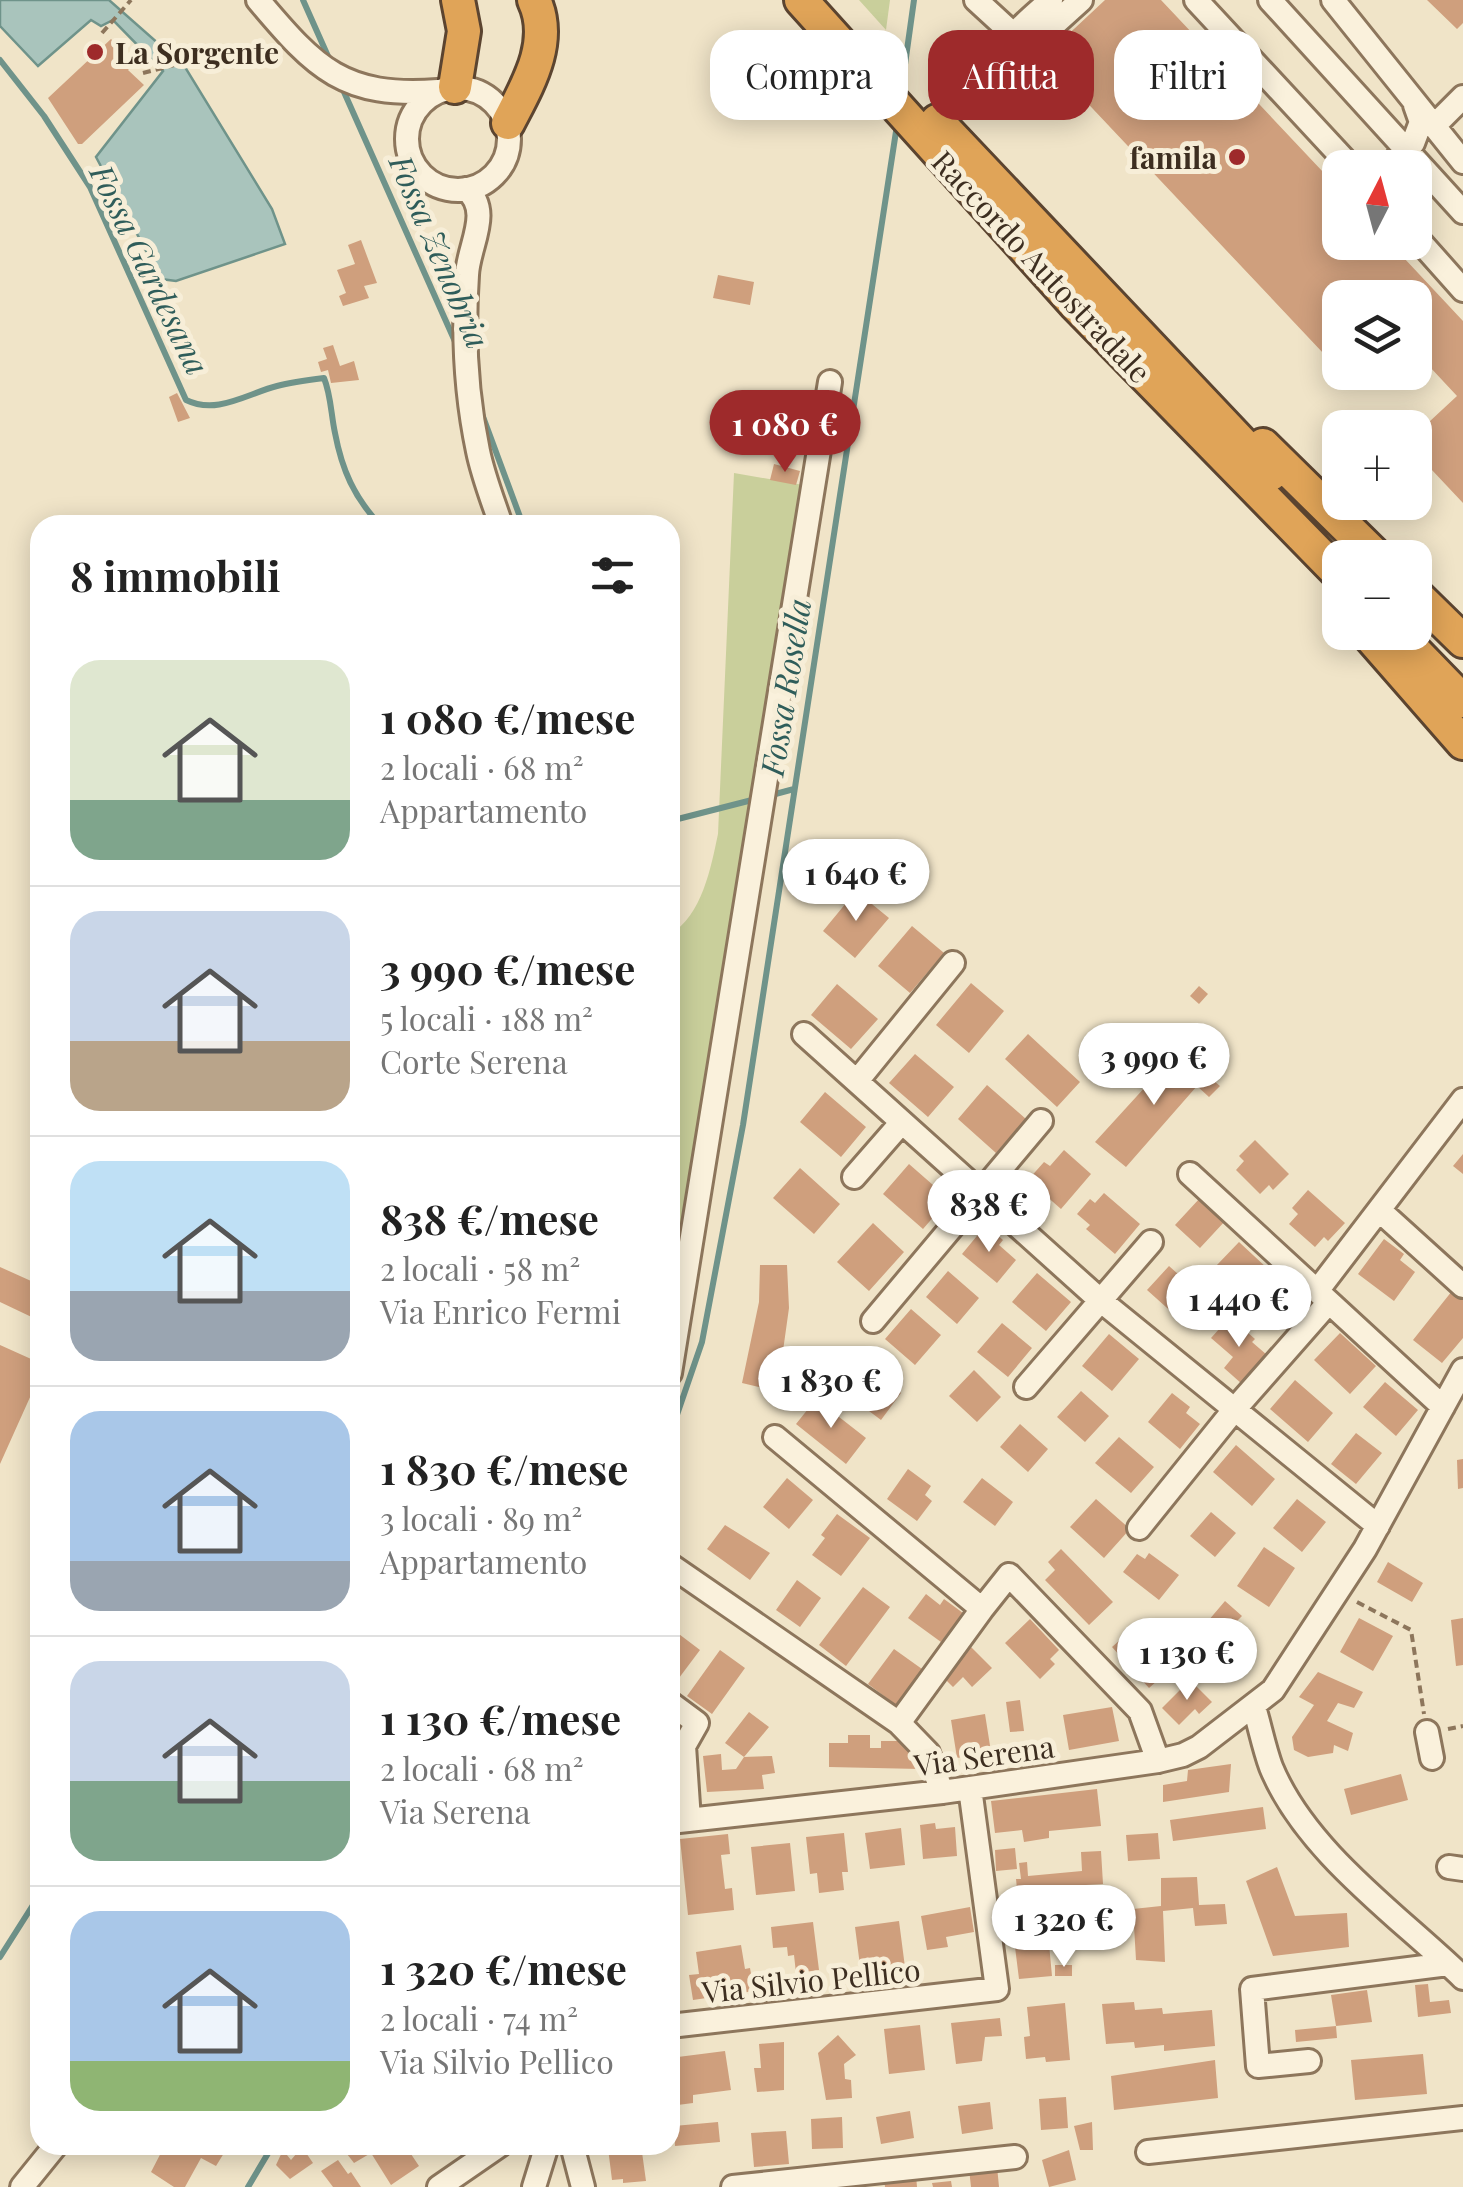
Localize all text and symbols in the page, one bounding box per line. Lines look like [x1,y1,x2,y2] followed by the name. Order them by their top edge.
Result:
[710,30,908,120] chip: Compra
[928,30,1094,120] chip: Affitta
[1114,30,1262,120] chip: Filtri
[115,32,279,72] place label: La Sorgente
[84,41,106,63] marker: La Sorgente
[1129,137,1217,177] place label: famila
[924,141,1160,391] street label: Raccordo Autostradale
[380,146,501,354] water label: Fossa Zenobria
[1226,146,1248,168] marker: famila
[1322,150,1432,260] north arrow
[1322,150,1432,650] map controls
[81,155,221,381] water label: Fossa Gardesana
[1322,280,1432,390] button: layers
[693,390,877,475] pin: 1 080 €
[732,401,838,444] text: 1 080 €
[1322,410,1432,520] button: +
[1322,540,1432,650] button: −
[70,547,280,603] text: 8 immobili
[585,548,640,603] icon: filters
[748,595,819,781] water label: Fossa Rosella
[380,689,635,745] text: 1 080 €/mese
[150,700,270,820] icon: home
[380,745,584,788] text: 2 locali · 68 m²
[380,788,587,831] text: Appartamento
[764,839,948,924] pin: 1 640 €
[804,850,908,893] text: 1 640 €
[380,940,635,996] text: 3 990 €/mese
[150,951,270,1071] icon: home
[380,996,593,1039] text: 5 locali · 188 m²
[1062,1023,1246,1108] pin: 3 990 €
[1101,1034,1207,1077] text: 3 990 €
[380,1039,568,1082] text: Corte Serena
[919,1170,1059,1255] pin: 838 €
[949,1181,1029,1224] text: 838 €
[380,1190,599,1246] text: 838 €/mese
[150,1201,270,1321] icon: home
[380,1246,580,1289] text: 2 locali · 58 m²
[1147,1265,1331,1350] pin: 1 440 €
[1188,1276,1290,1319] text: 1 440 €
[380,1289,621,1332] text: Via Enrico Fermi
[739,1346,923,1431] pin: 1 830 €
[780,1357,882,1400] text: 1 830 €
[380,1440,628,1496] text: 1 830 €/mese
[150,1451,270,1571] icon: home
[380,1496,582,1539] text: 3 locali · 89 m²
[380,1539,587,1582] text: Appartamento
[1095,1618,1279,1703] pin: 1 130 €
[1139,1629,1235,1672] text: 1 130 €
[380,1690,621,1746] text: 1 130 €/mese
[150,1701,270,1821] icon: home
[910,1725,1057,1785] street label: Via Serena
[380,1746,584,1789] text: 2 locali · 68 m²
[380,1789,530,1832] text: Via Serena
[972,1885,1156,1970] pin: 1 320 €
[1014,1896,1114,1939] text: 1 320 €
[380,1940,627,1996] text: 1 320 €/mese
[699,1949,922,2011] street label: Via Silvio Pellico
[150,1951,270,2071] icon: home
[380,1996,578,2039] text: 2 locali · 74 m²
[380,2039,614,2082] text: Via Silvio Pellico

